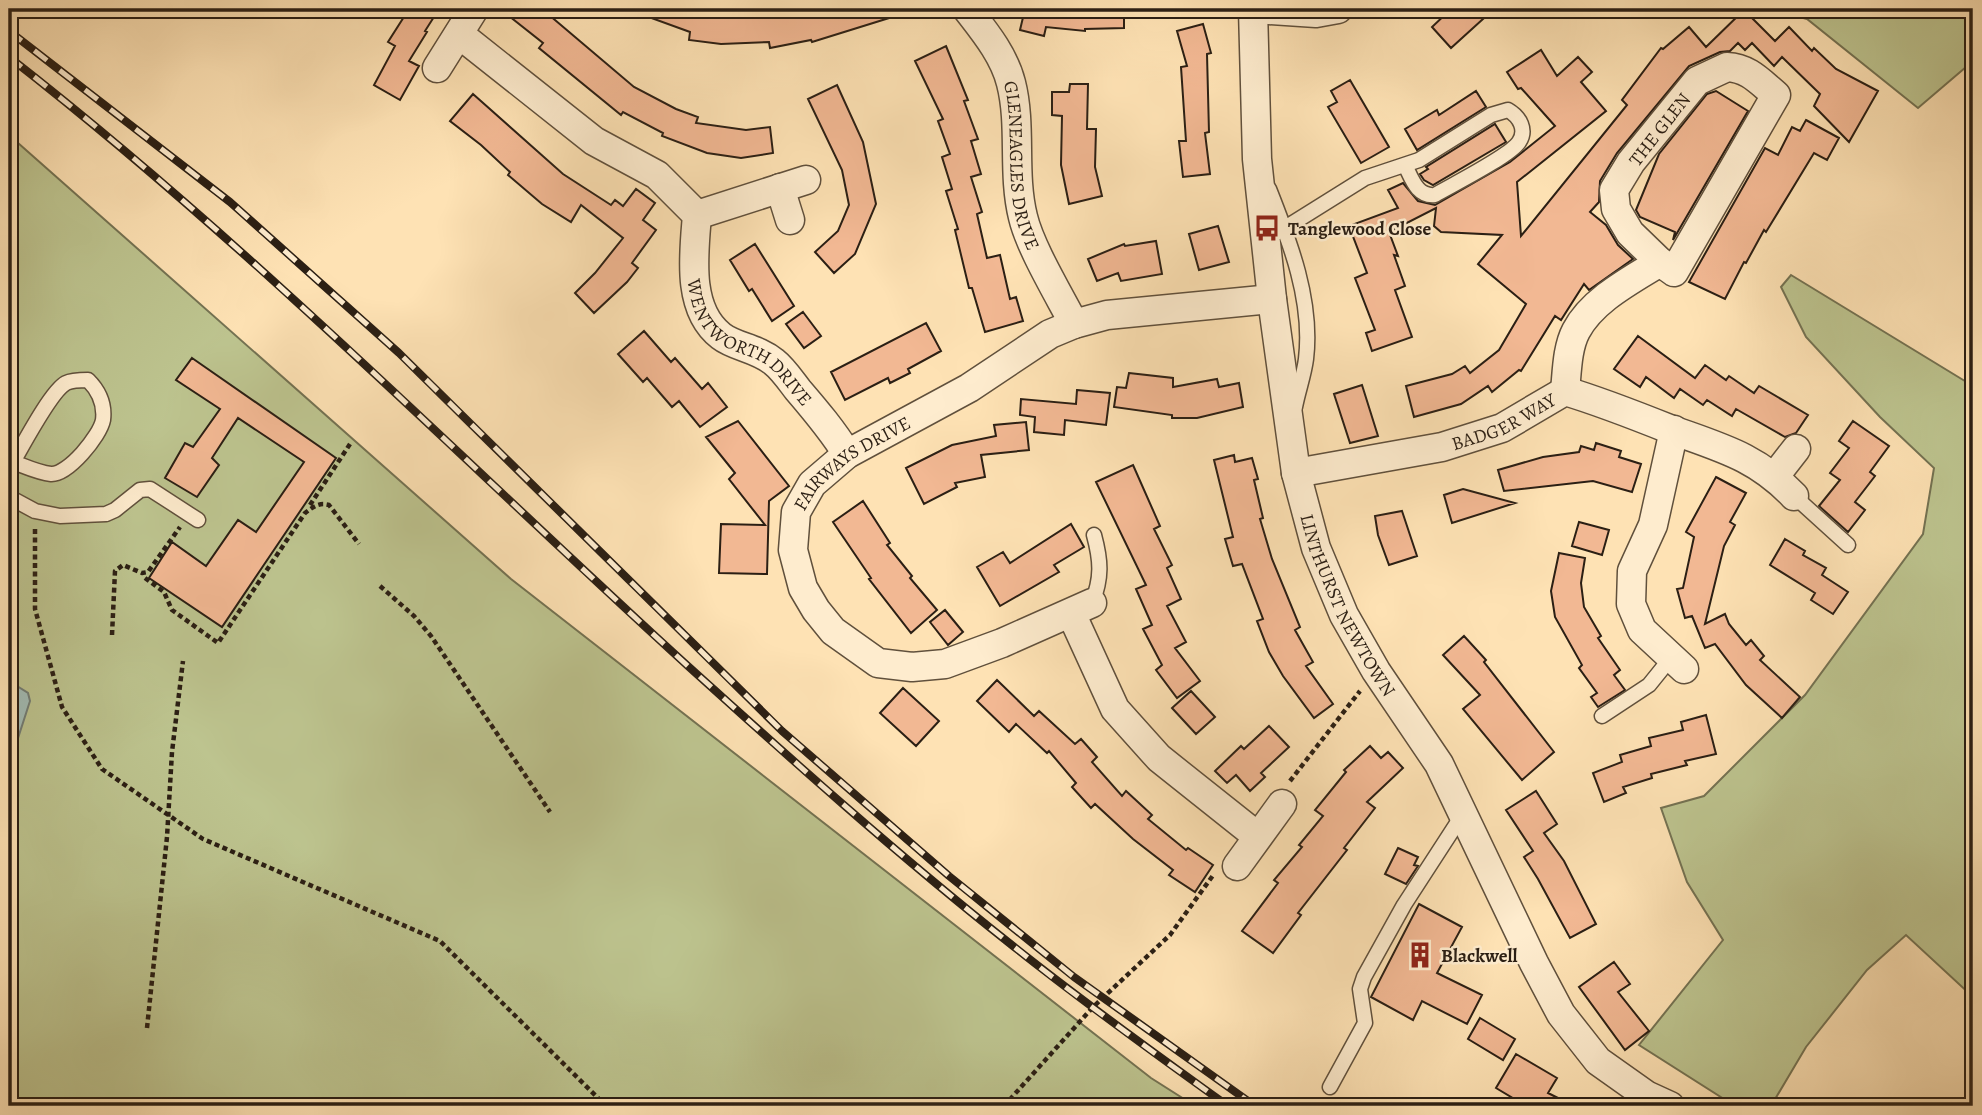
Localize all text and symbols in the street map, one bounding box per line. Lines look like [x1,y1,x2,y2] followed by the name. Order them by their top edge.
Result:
[997,78,1046,254] street label: GLENEAGLES DRIVE
[1623,87,1697,172] street label: THE GLEN
[1252,213,1282,243] bus stop icon: Tanglewood Close
[1288,216,1432,242] place label: Tanglewood Close
[680,276,818,412] street label: WENTWORTH DRIVE
[1448,387,1562,457] street label: BADGER WAY
[788,410,915,515] street label: FAIRWAYS DRIVE
[1293,511,1402,702] street label: LINTHURST NEWTOWN
[1405,940,1435,970] building icon: Blackwell
[1441,943,1517,969] place label: Blackwell

